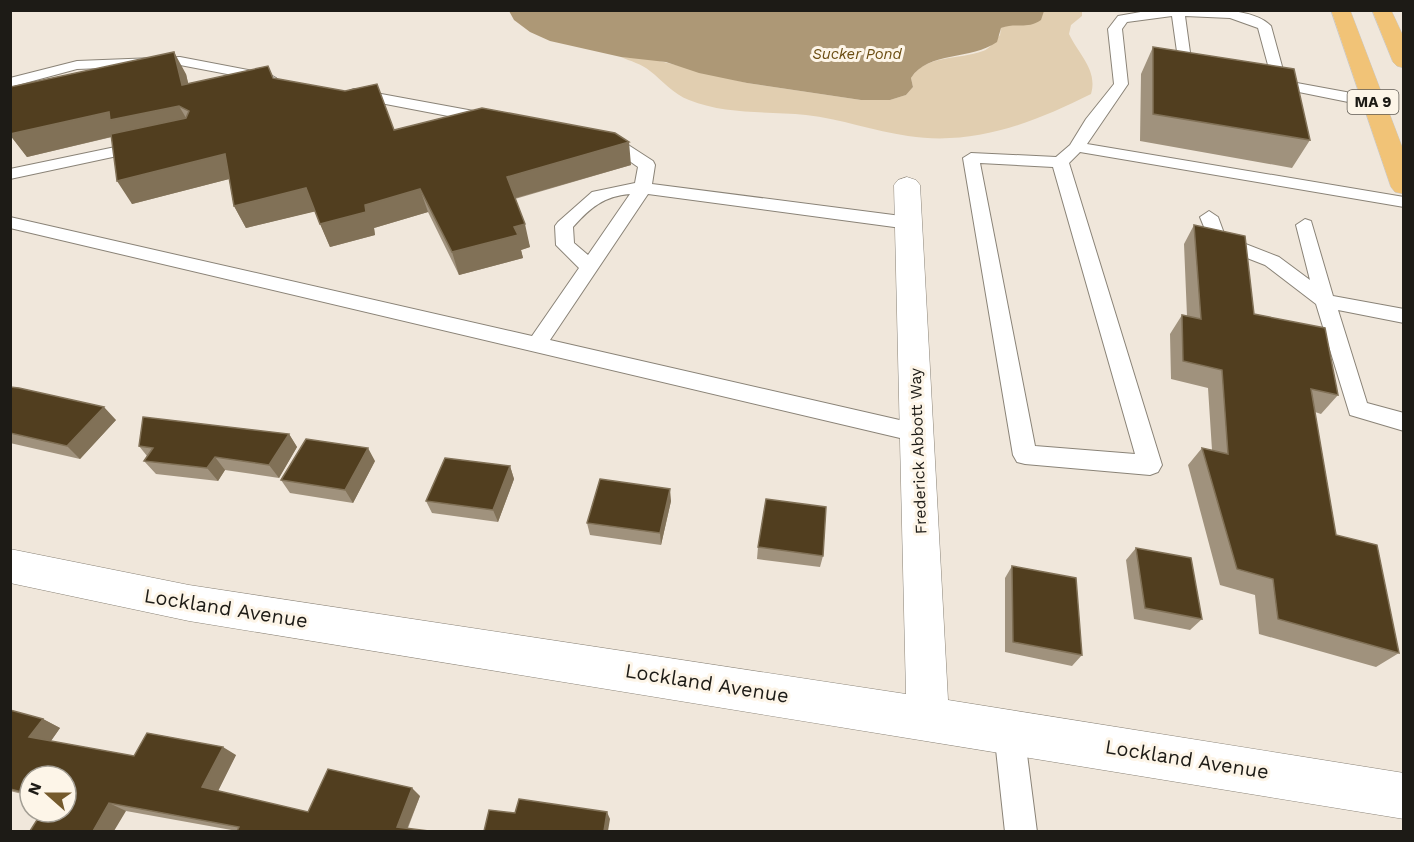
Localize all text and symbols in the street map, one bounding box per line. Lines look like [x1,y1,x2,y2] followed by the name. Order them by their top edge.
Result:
[812,45,903,63] water label: Sucker Pond
[1348,90,1398,114] road number: MA 9
[906,367,930,534] street label: Frederick Abbott Way
[142,583,310,633] street label: Lockland Avenue
[623,658,791,708] street label: Lockland Avenue
[1103,734,1271,784] street label: Lockland Avenue
[18,764,78,824] north arrow
[23,780,45,798] text: N

